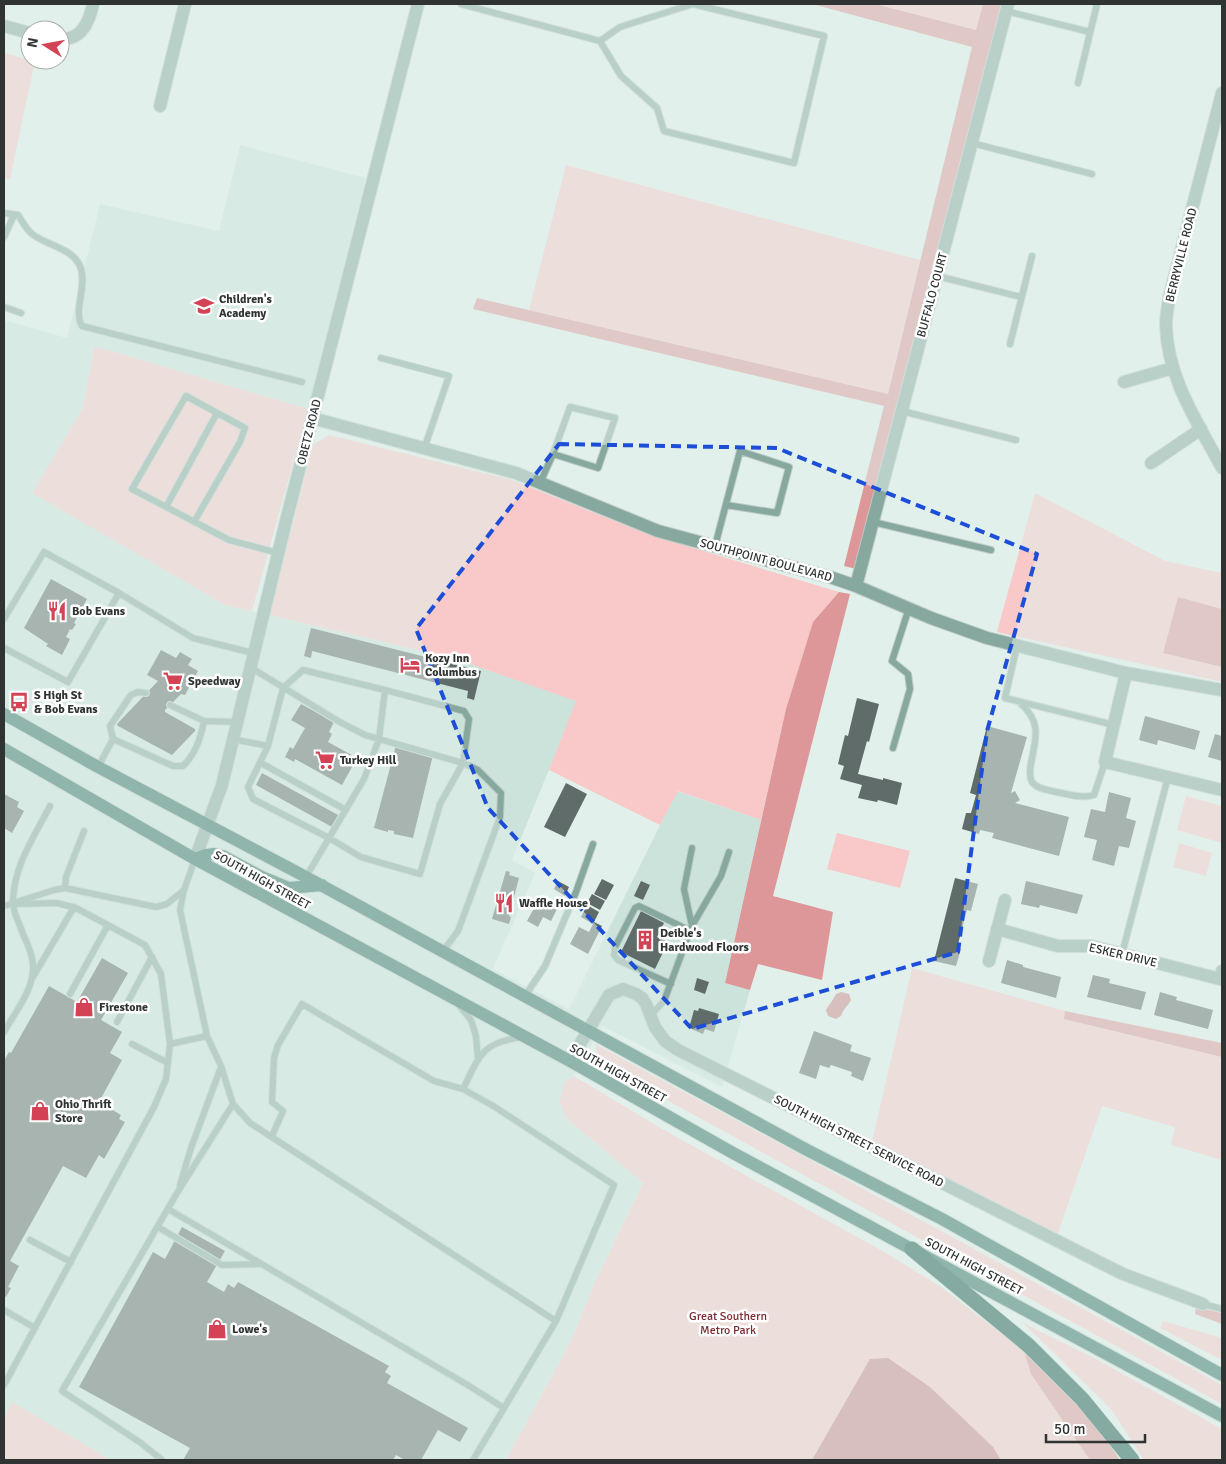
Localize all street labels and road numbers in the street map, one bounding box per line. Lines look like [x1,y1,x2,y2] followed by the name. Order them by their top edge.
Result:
[1163,206,1200,304] street label: BERRYVILLE ROAD
[914,251,951,339] street label: BUFFALO COURT
[294,398,325,467] street label: OBETZ ROAD
[698,536,834,585] street label: SOUTHPOINT BOULEVARD
[211,848,313,913] street label: SOUTH HIGH STREET
[1087,940,1159,971] street label: ESKER DRIVE
[567,1041,669,1106] street label: SOUTH HIGH STREET
[771,1092,946,1191] street label: SOUTH HIGH STREET SERVICE ROAD
[922,1234,1025,1299] street label: SOUTH HIGH STREET

